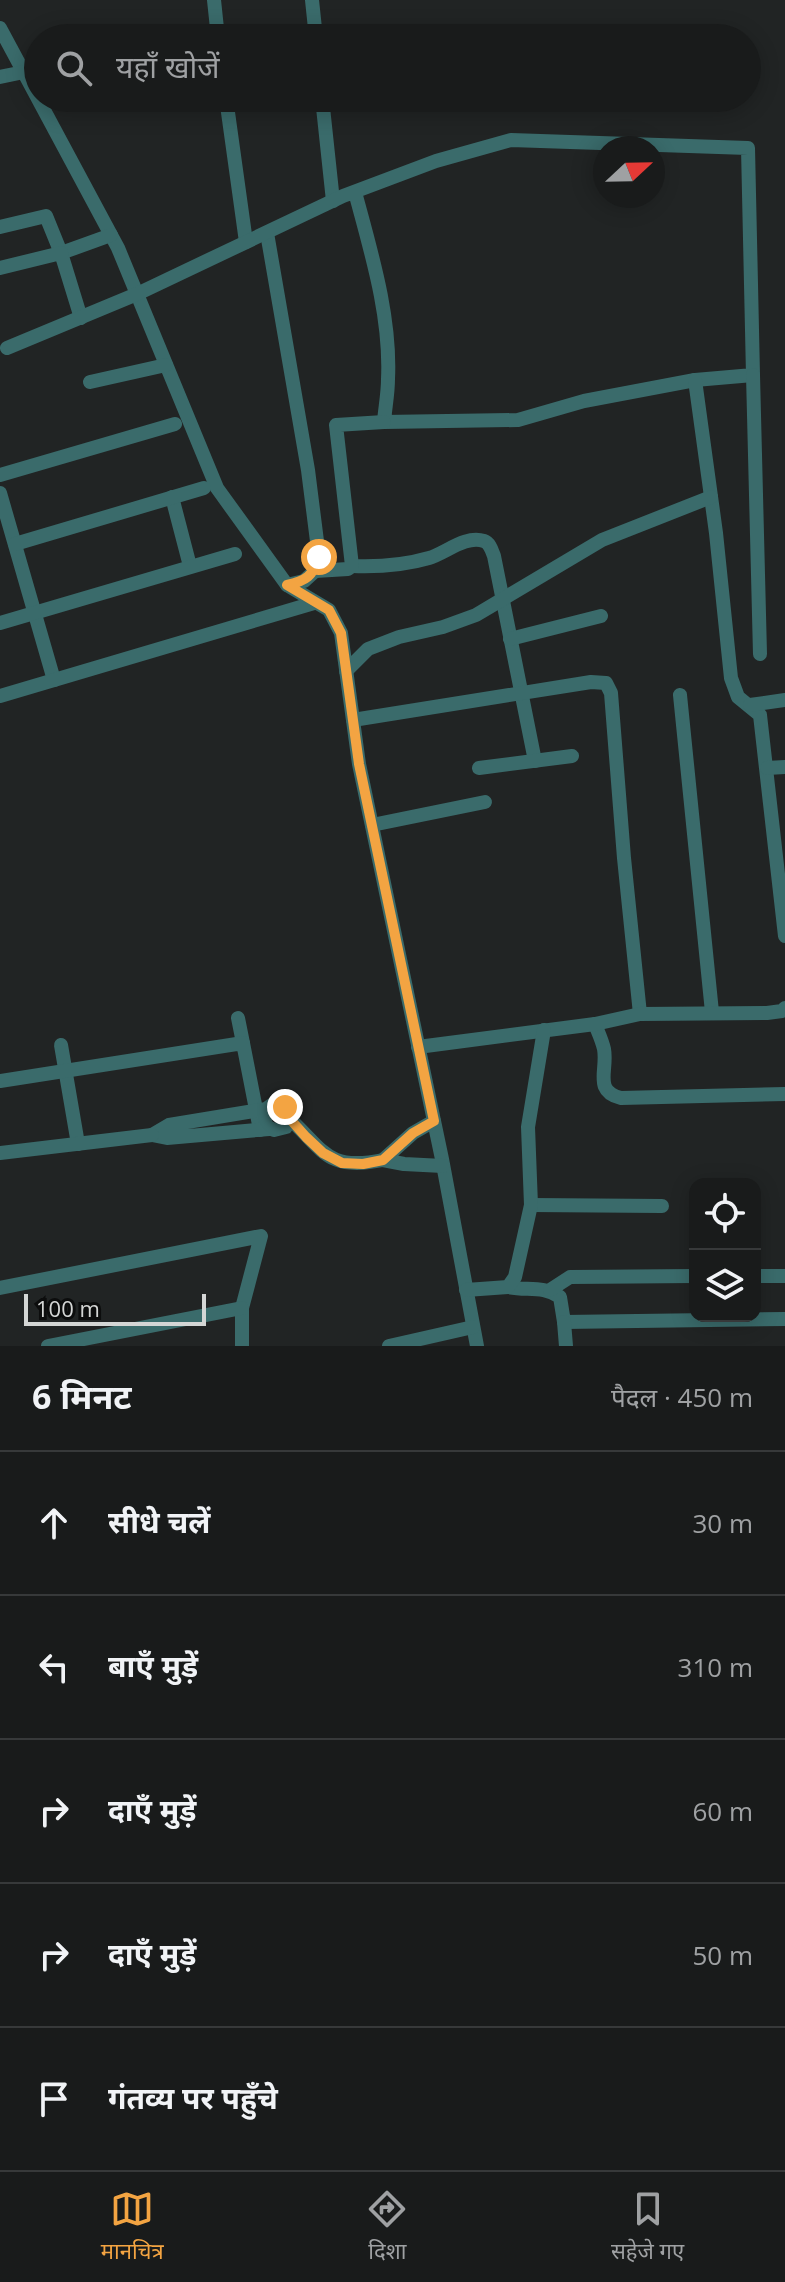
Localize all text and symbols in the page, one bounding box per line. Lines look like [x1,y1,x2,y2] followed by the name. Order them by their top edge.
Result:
[24,24,761,112] search box
[52,46,96,90] icon: search
[116,46,219,87] text: यहाँ खोजें
[593,136,665,208] north arrow
[301,539,337,575] route start
[267,1089,303,1125] route end
[689,1178,761,1322] map controls
[689,1178,761,1250] button: locate
[689,1250,761,1322] button: layers
[24,1290,206,1326] scale bar
[36,1293,100,1323] text: 100 m
[32,1373,132,1419] text: 6 मिनट
[611,1379,753,1415] text: पैदल · 450 m
[32,1501,76,1545] icon: ahead
[108,1501,210,1542] text: सीधे चलें
[692,1505,753,1541] text: 30 m
[32,1645,76,1689] icon: left
[108,1645,198,1686] text: बाएँ मुड़ें
[678,1649,753,1685] text: 310 m
[32,1789,76,1833] icon: right
[108,1789,196,1830] text: दाएँ मुड़ें
[692,1793,753,1829] text: 60 m
[32,1933,76,1977] icon: right
[108,1933,196,1974] text: दाएँ मुड़ें
[692,1937,753,1973] text: 50 m
[32,2077,76,2121] icon: arrive
[108,2077,278,2118] text: गंतव्य पर पहुँचे
[101,2187,164,2268] tab: मानचित्र
[365,2187,409,2268] tab: दिशा
[611,2187,684,2268] tab: सहेजे गए

